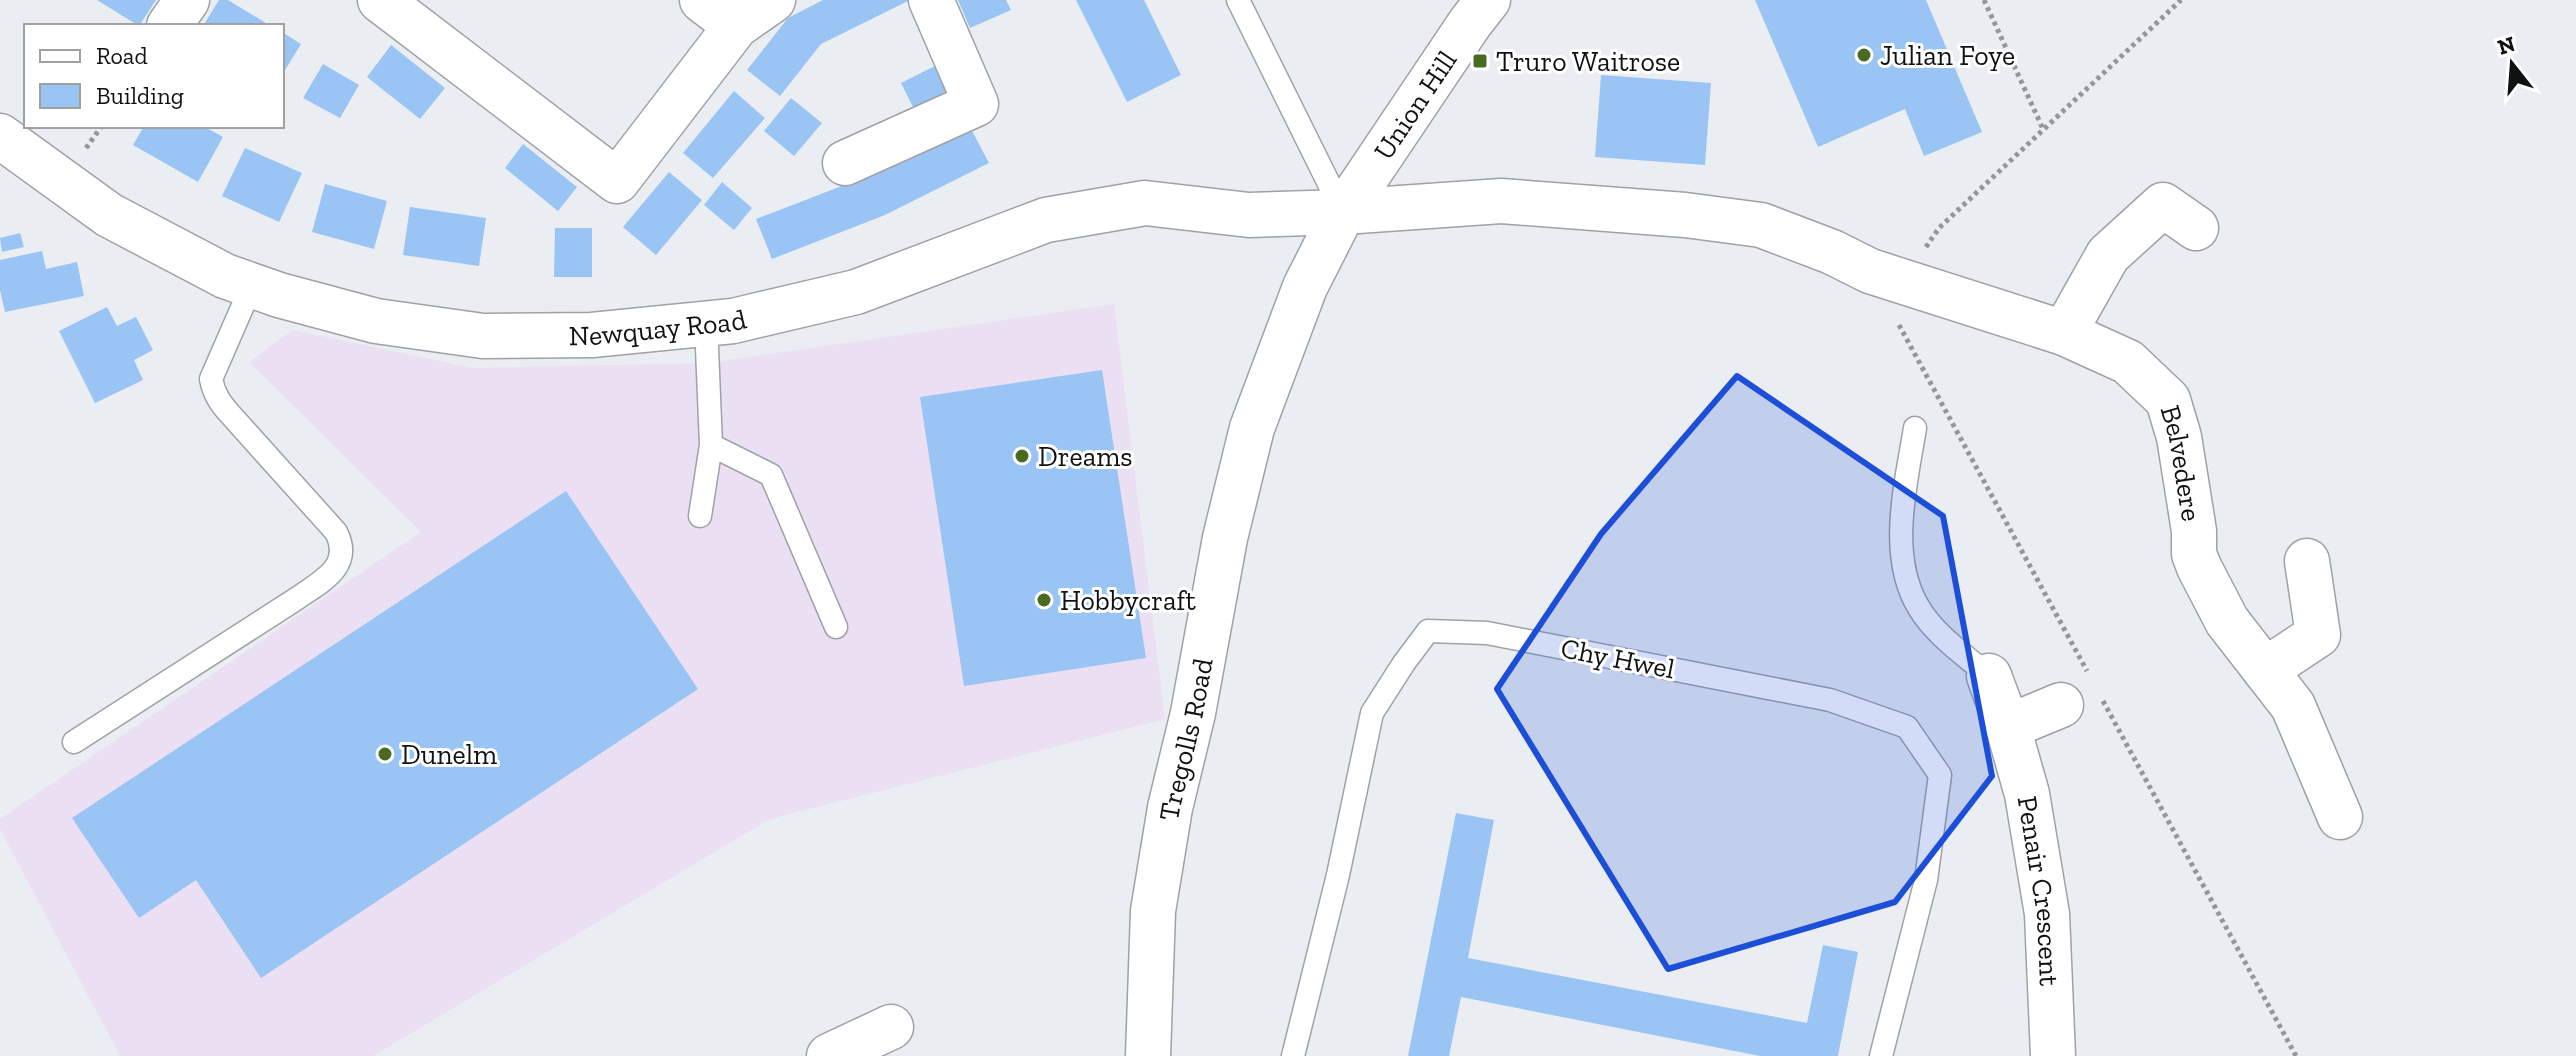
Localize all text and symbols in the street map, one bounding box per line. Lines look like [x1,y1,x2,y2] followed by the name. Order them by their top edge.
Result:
[24,24,284,128] legend
[2472,24,2552,104] north arrow
[2494,30,2519,61] text: N
[1880,39,2015,72] place label: Julian Foye
[96,41,148,70] text: Road
[1367,45,1464,166] street label: Union Hill
[1496,45,1680,78] place label: Truro Waitrose
[1855,46,1873,64] marker: Julian Foye
[1471,52,1489,70] marker: Truro Waitrose
[96,81,184,110] text: Building
[568,302,749,352] street label: Newquay Road
[2153,401,2208,524] street label: Belvedere
[1038,440,1133,473] place label: Dreams
[1013,447,1031,465] marker: Dreams
[1060,584,1196,617] place label: Hobbycraft
[1035,591,1053,609] marker: Hobbycraft
[1558,631,1678,686] street label: Chy Hwel
[1152,656,1220,823] street label: Tregolls Road
[401,738,497,771] place label: Dunelm
[376,745,394,763] marker: Dunelm
[2011,793,2066,987] street label: Penair Crescent

